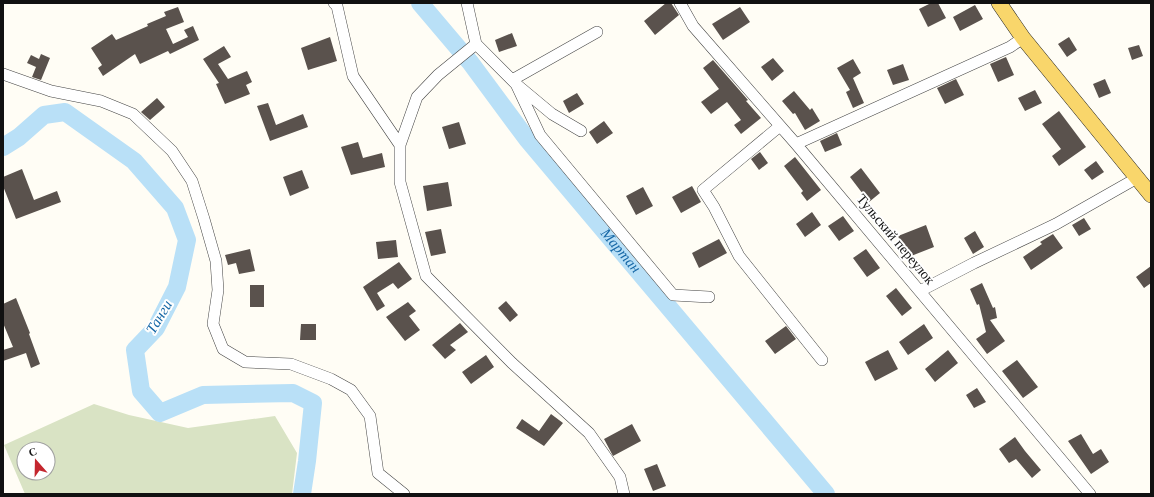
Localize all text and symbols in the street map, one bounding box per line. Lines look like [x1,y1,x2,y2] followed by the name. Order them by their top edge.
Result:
[854,191,938,288] street label: Тульский переулок
[597,224,644,276] water label: Мартан
[143,297,175,337] water label: Танги
[16,441,56,481] north arrow
[27,445,38,459] text: С

